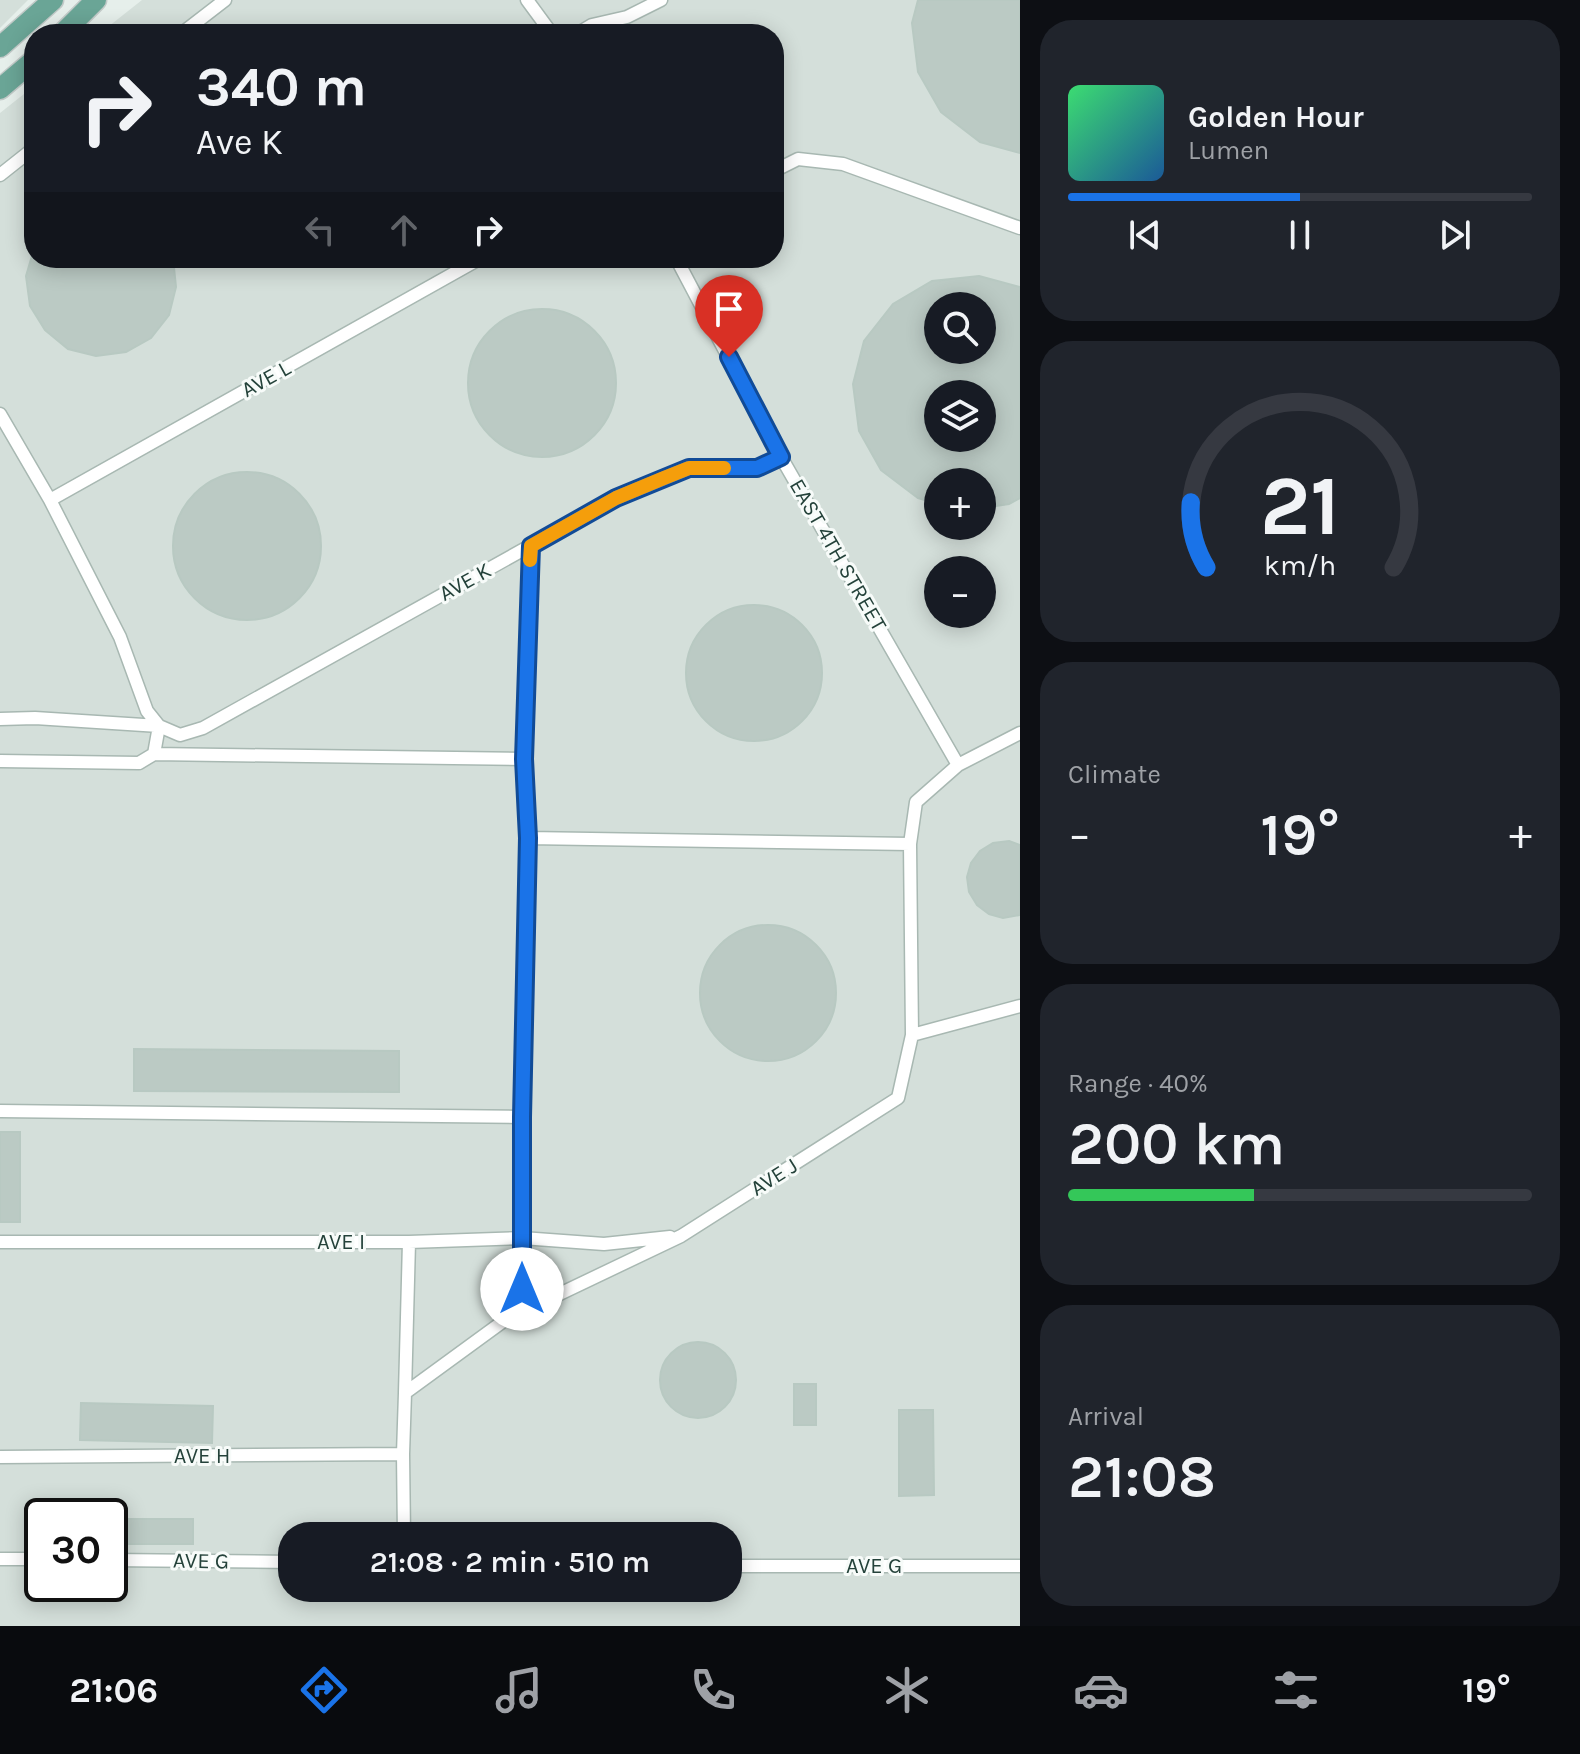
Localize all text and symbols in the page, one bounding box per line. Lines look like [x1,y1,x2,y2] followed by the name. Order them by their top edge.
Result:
[196,54,367,119] text: 340 m
[64,56,168,160] icon: right
[1188,99,1364,135] text: Golden Hour
[196,121,283,163] text: Ave K
[1188,135,1269,166] text: Lumen
[298,208,342,252] icon: left
[382,208,426,252] icon: ahead
[466,208,510,252] icon: right
[1123,213,1167,257] icon: previous
[1278,213,1322,257] icon: pause
[1433,213,1477,257] icon: next
[695,275,763,357] pin
[707,287,751,331] icon: arrive
[924,292,996,628] map controls
[924,292,996,364] button: search
[237,355,296,403] street label: AVE L
[924,380,996,452] button: layers
[1260,457,1340,554] text: 21
[924,468,996,540] button: +
[784,474,892,636] street label: EAST 4TH STREET
[1264,549,1336,582] text: km/h
[924,556,996,628] button: −
[434,557,496,607] street label: AVE K
[1068,759,1161,790] text: Climate
[1260,800,1340,870] text: 19°
[1068,809,1091,860] text: −
[1509,809,1532,860] text: +
[1068,1068,1208,1099] text: Range · 40%
[1068,1109,1285,1179] text: 200 km
[746,1152,802,1202] street label: AVE J
[317,1229,365,1255] street label: AVE I
[480,1247,564,1331] position arrow
[1068,1401,1144,1432] text: Arrival
[1068,1442,1216,1512] text: 21:08
[174,1443,230,1469] street label: AVE H
[24,1498,128,1602] speed limit sign: 30
[370,1544,650,1580] text: 21:08 · 2 min · 510 m
[173,1548,229,1574] street label: AVE G
[846,1553,902,1579] street label: AVE G
[296,1662,352,1718] icon: directions
[491,1662,547,1718] icon: music
[685,1662,741,1718] icon: phone
[879,1662,935,1718] icon: climate
[1073,1662,1129,1718] icon: car
[1268,1662,1324,1718] icon: filters
[69,1669,158,1711] text: 21:06
[1462,1669,1511,1711] text: 19°

